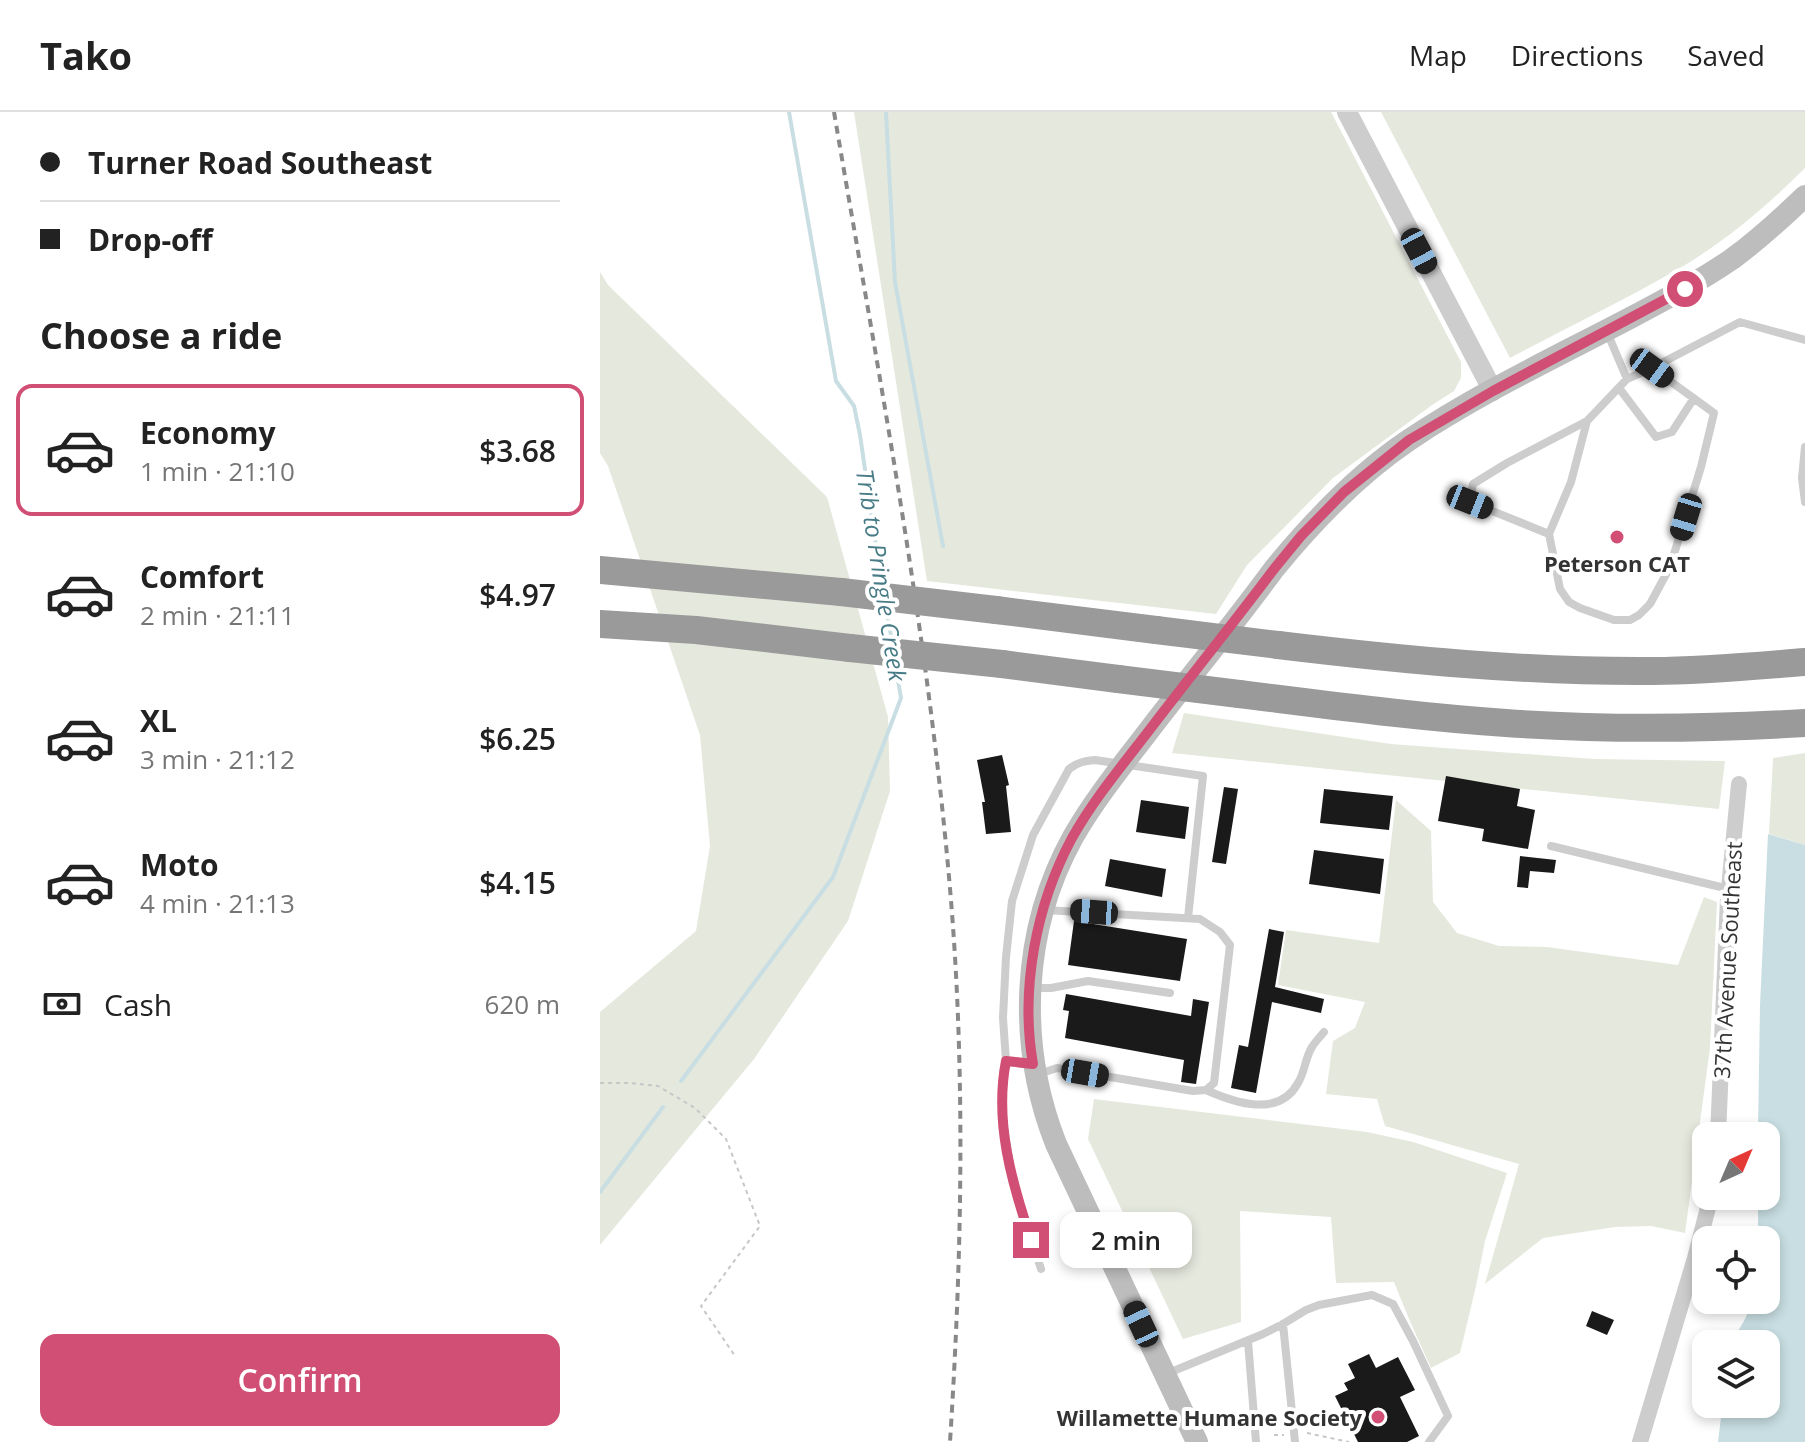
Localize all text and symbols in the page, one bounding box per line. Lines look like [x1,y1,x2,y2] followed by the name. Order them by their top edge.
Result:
[40,29,132,81] text: Tako
[1409,36,1467,74] text: Map
[1511,36,1643,74] text: Directions
[1687,36,1765,74] text: Saved
[88,142,432,183] text: Turner Road Southeast
[88,219,213,260] text: Drop-off
[1397,224,1441,278] car
[1667,271,1703,307] route start
[40,311,282,360] text: Choose a ride
[1626,344,1678,392] car
[140,412,276,453] text: Economy
[44,414,116,486] icon: car
[479,430,556,471] text: $3.68
[140,453,295,489] text: 1 min · 21:10
[849,467,915,685] water label: Trib to Pringle Creek
[1443,482,1497,522] car
[1668,491,1704,543] car
[1608,528,1626,546] marker: Peterson CAT
[1544,548,1690,578] place label: Peterson CAT
[140,556,264,597] text: Comfort
[44,558,116,630] icon: car
[479,574,556,615] text: $4.97
[140,597,295,633] text: 2 min · 21:11
[140,700,177,741] text: XL
[44,702,116,774] icon: car
[479,718,556,759] text: $6.25
[140,741,295,777] text: 3 min · 21:12
[1706,840,1748,1079] street label: 37th Avenue Southeast
[140,844,218,885] text: Moto
[44,846,116,918] icon: car
[479,862,556,903] text: $4.15
[140,885,295,921] text: 4 min · 21:13
[1069,898,1119,926] car
[40,982,84,1026] icon: cash
[104,984,172,1025] text: Cash
[485,986,560,1022] text: 620 m
[1059,1057,1111,1089] car
[1692,1122,1780,1210] north arrow
[1692,1122,1780,1418] map controls
[1059,1212,1191,1268] callout: 2 min
[1013,1222,1049,1258] route end
[1091,1222,1161,1258] text: 2 min
[1692,1226,1780,1314] button: locate
[1120,1297,1162,1351] car
[1692,1330,1780,1418] button: layers
[40,1334,560,1426] button: Confirm
[1057,1402,1362,1432] place label: Willamette Humane Society
[1369,1408,1387,1426] marker: Willamette Humane Society

